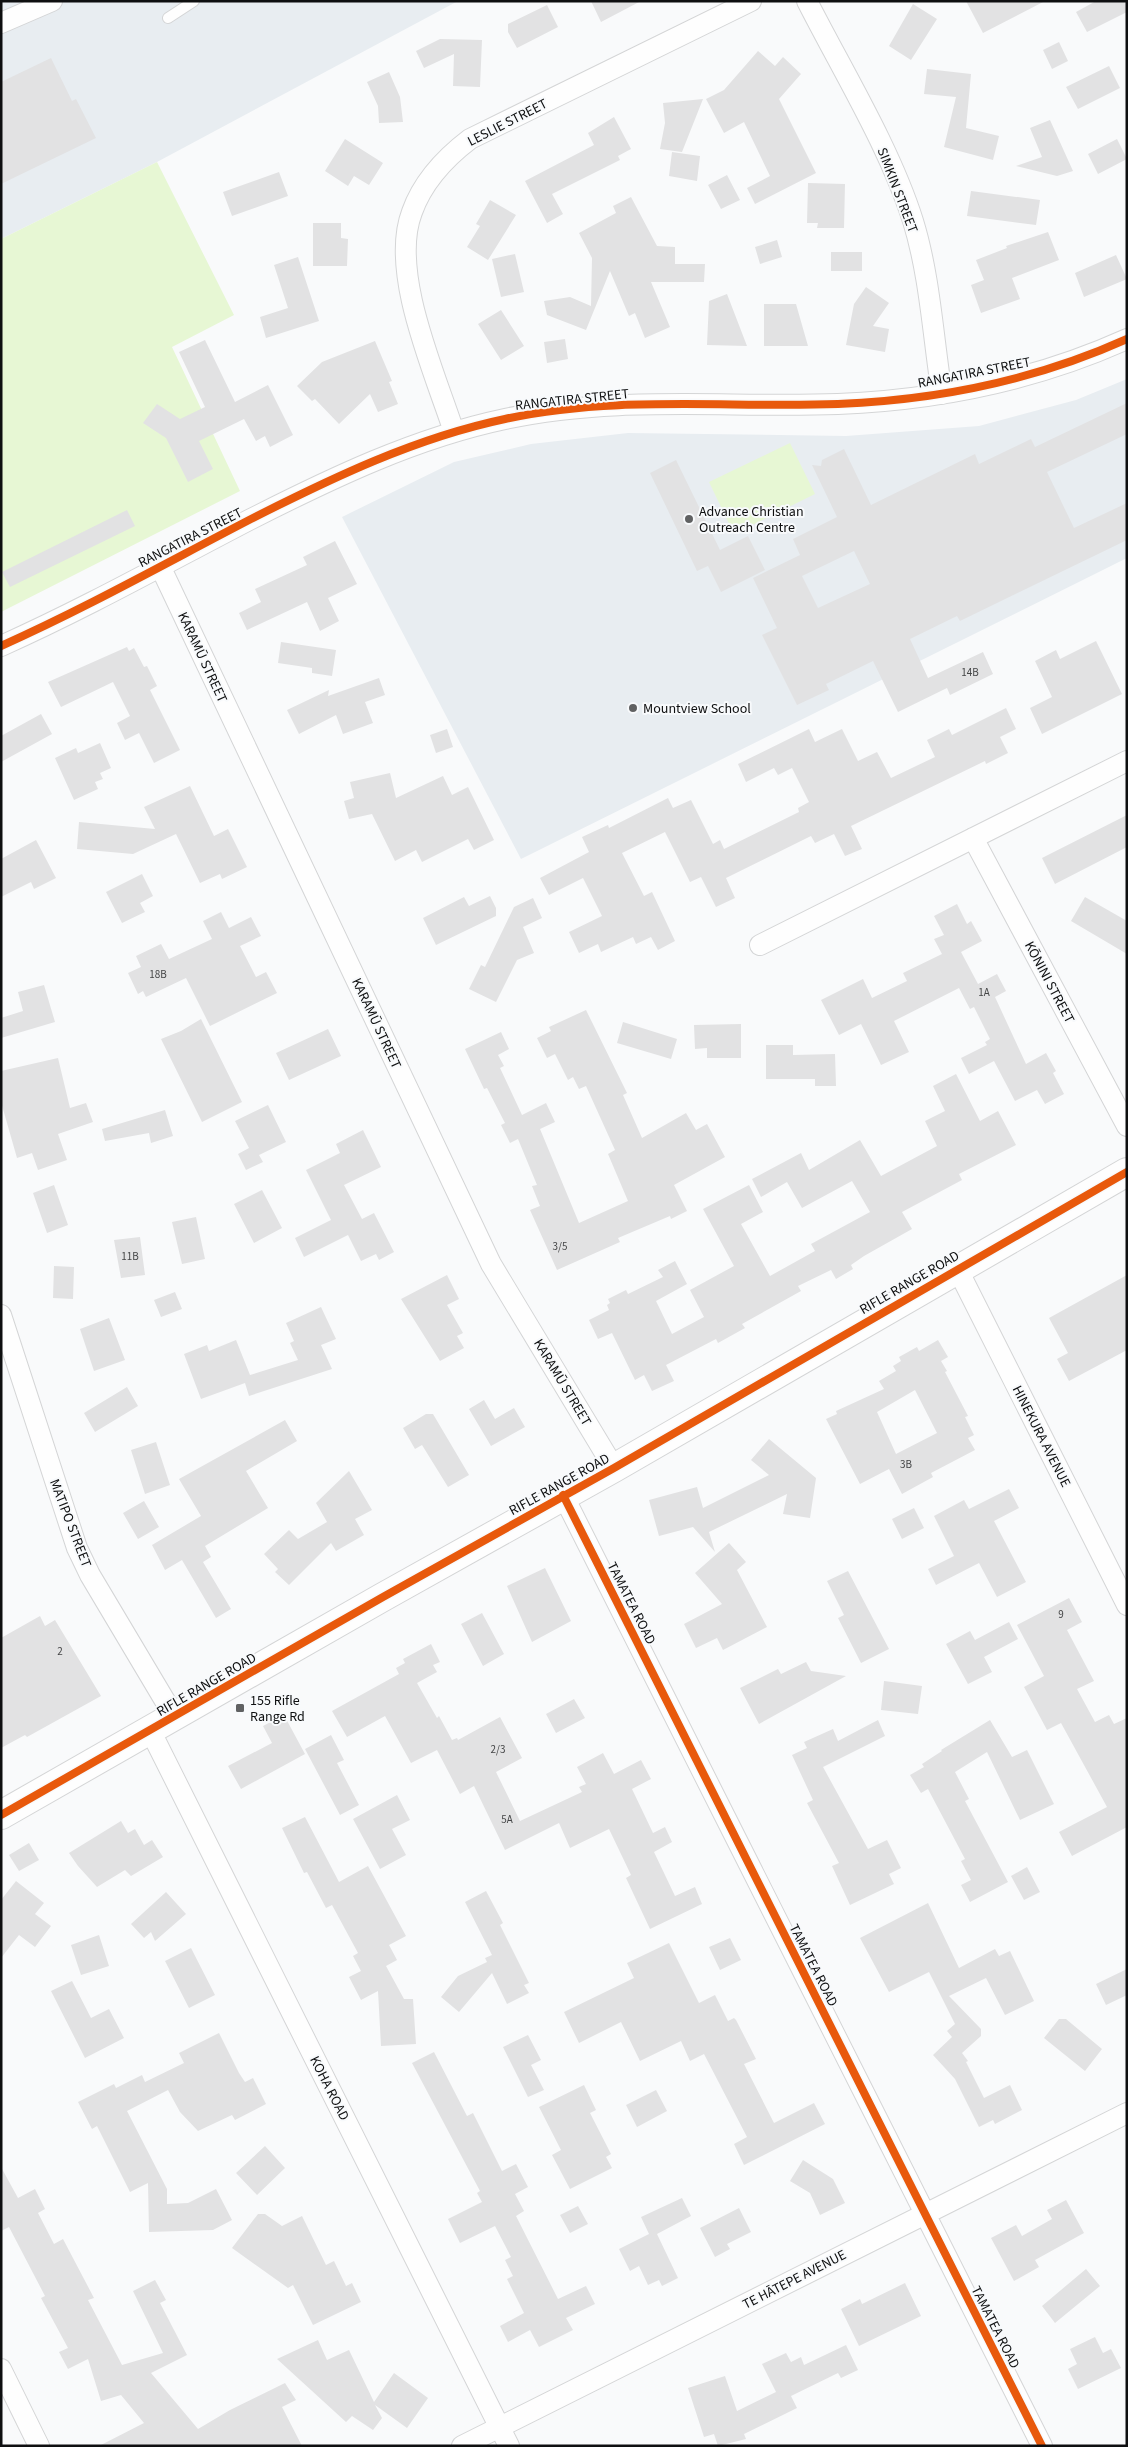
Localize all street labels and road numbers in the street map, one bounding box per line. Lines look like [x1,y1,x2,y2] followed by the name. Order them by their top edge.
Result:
[464,94,551,152] street label: LESLIE STREET
[872,145,923,236] street label: SIMKIN STREET
[916,352,1033,394] street label: RANGATIRA STREET
[514,384,631,416] street label: RANGATIRA STREET
[135,503,246,573] street label: RANGATIRA STREET
[172,609,232,707] street label: KARAMŪ STREET
[1019,938,1079,1027] street label: KŌNINI STREET
[346,975,406,1073] street label: KARAMŪ STREET
[856,1246,963,1320] street label: RIFLE RANGE ROAD
[528,1335,596,1430] street label: KARAMŪ STREET
[1007,1382,1075,1491] street label: HINEKURA AVENUE
[506,1449,613,1521] street label: RIFLE RANGE ROAD
[44,1476,96,1571] street label: MATIPO STREET
[602,1559,660,1648] street label: TAMATEA ROAD
[153,1648,260,1722] street label: RIFLE RANGE ROAD
[784,1921,842,2010] street label: TAMATEA ROAD
[304,2053,354,2124] street label: KOHA ROAD
[739,2245,850,2315] street label: TE HĀTEPE AVENUE
[966,2283,1024,2372] street label: TAMATEA ROAD

